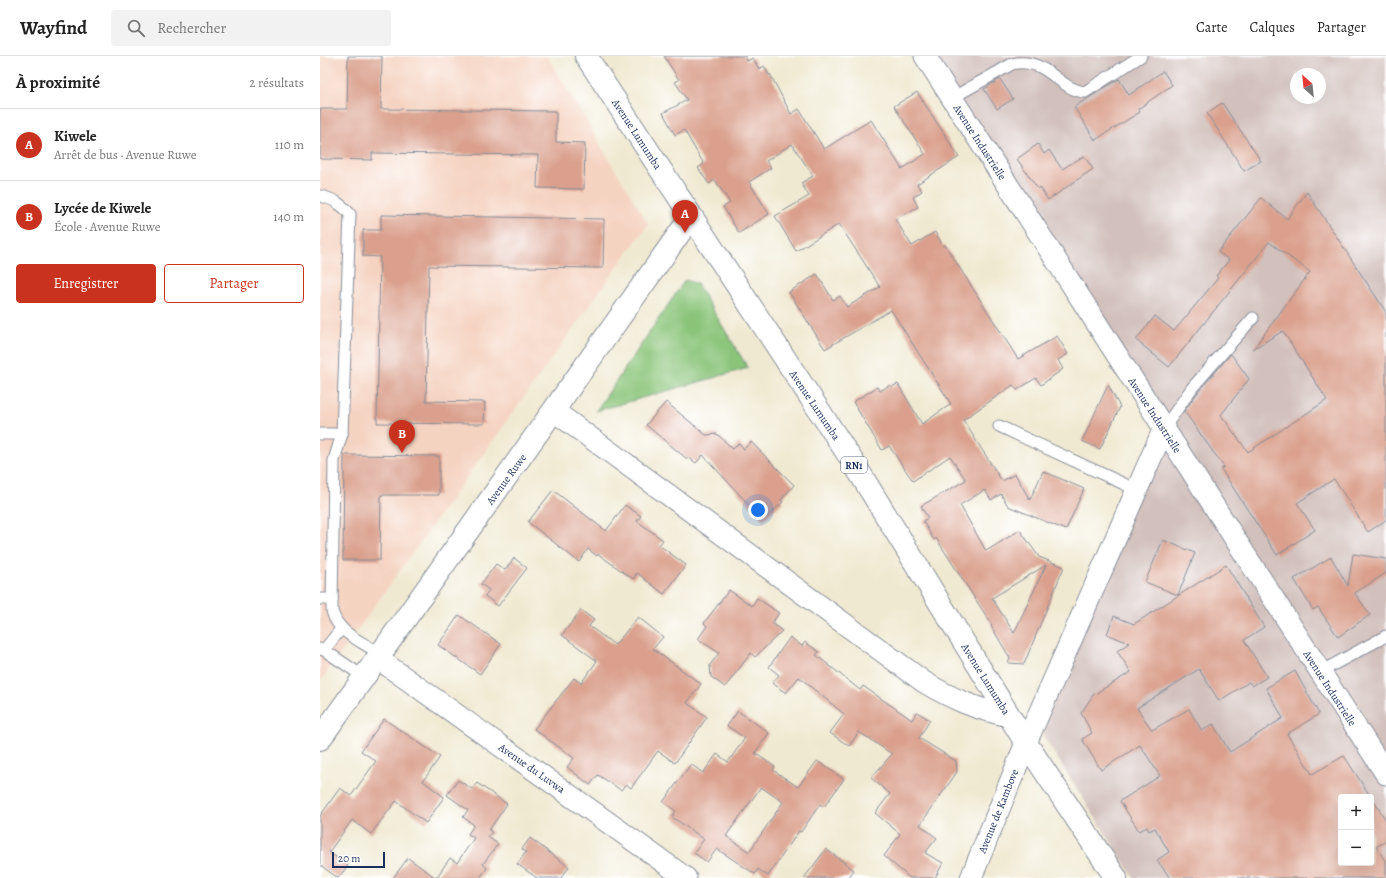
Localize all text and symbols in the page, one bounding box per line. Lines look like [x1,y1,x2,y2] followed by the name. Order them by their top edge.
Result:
[111,10,391,46] search box
[20,15,87,41] text: Wayfind
[125,17,147,39] icon: search
[157,18,226,38] text: Rechercher
[1196,18,1227,37] text: Carte
[1249,18,1295,37] text: Calques
[1317,18,1366,37] text: Partager
[1290,68,1326,104] north arrow
[16,71,100,94] text: À proximité
[249,74,304,91] text: 2 résultats
[608,95,666,173] street label: Avenue Lumumba
[949,101,1010,183] street label: Avenue Industrielle
[54,126,97,146] text: Kiwele
[25,136,33,153] text: A
[275,136,304,153] text: 110 m
[54,146,196,163] text: Arrêt de bus · Avenue Ruwe
[54,198,152,218] text: Lycée de Kiwele
[672,200,698,233] pin: A
[25,208,33,225] text: B
[273,208,304,225] text: 140 m
[54,218,161,235] text: École · Avenue Ruwe
[16,264,156,303] button: Enregistrer
[164,264,304,303] button: Partager
[785,366,844,444] street label: Avenue Lumumba
[1124,374,1185,456] street label: Avenue Industrielle
[389,420,415,453] pin: B
[482,451,530,509] street label: Avenue Ruwe
[841,457,867,473] road number: RN1
[748,500,768,520] your location
[957,640,1014,719] street label: Avenue Lumumba
[1299,647,1360,729] street label: Avenue Industrielle
[495,739,569,797] street label: Avenue du Luvwa
[974,767,1022,856] street label: Avenue de Kambove
[1338,794,1374,866] map controls
[1338,794,1374,830] button: +
[1338,830,1374,866] button: −
[332,850,385,869] scale bar
[338,851,360,866] text: 20 m

